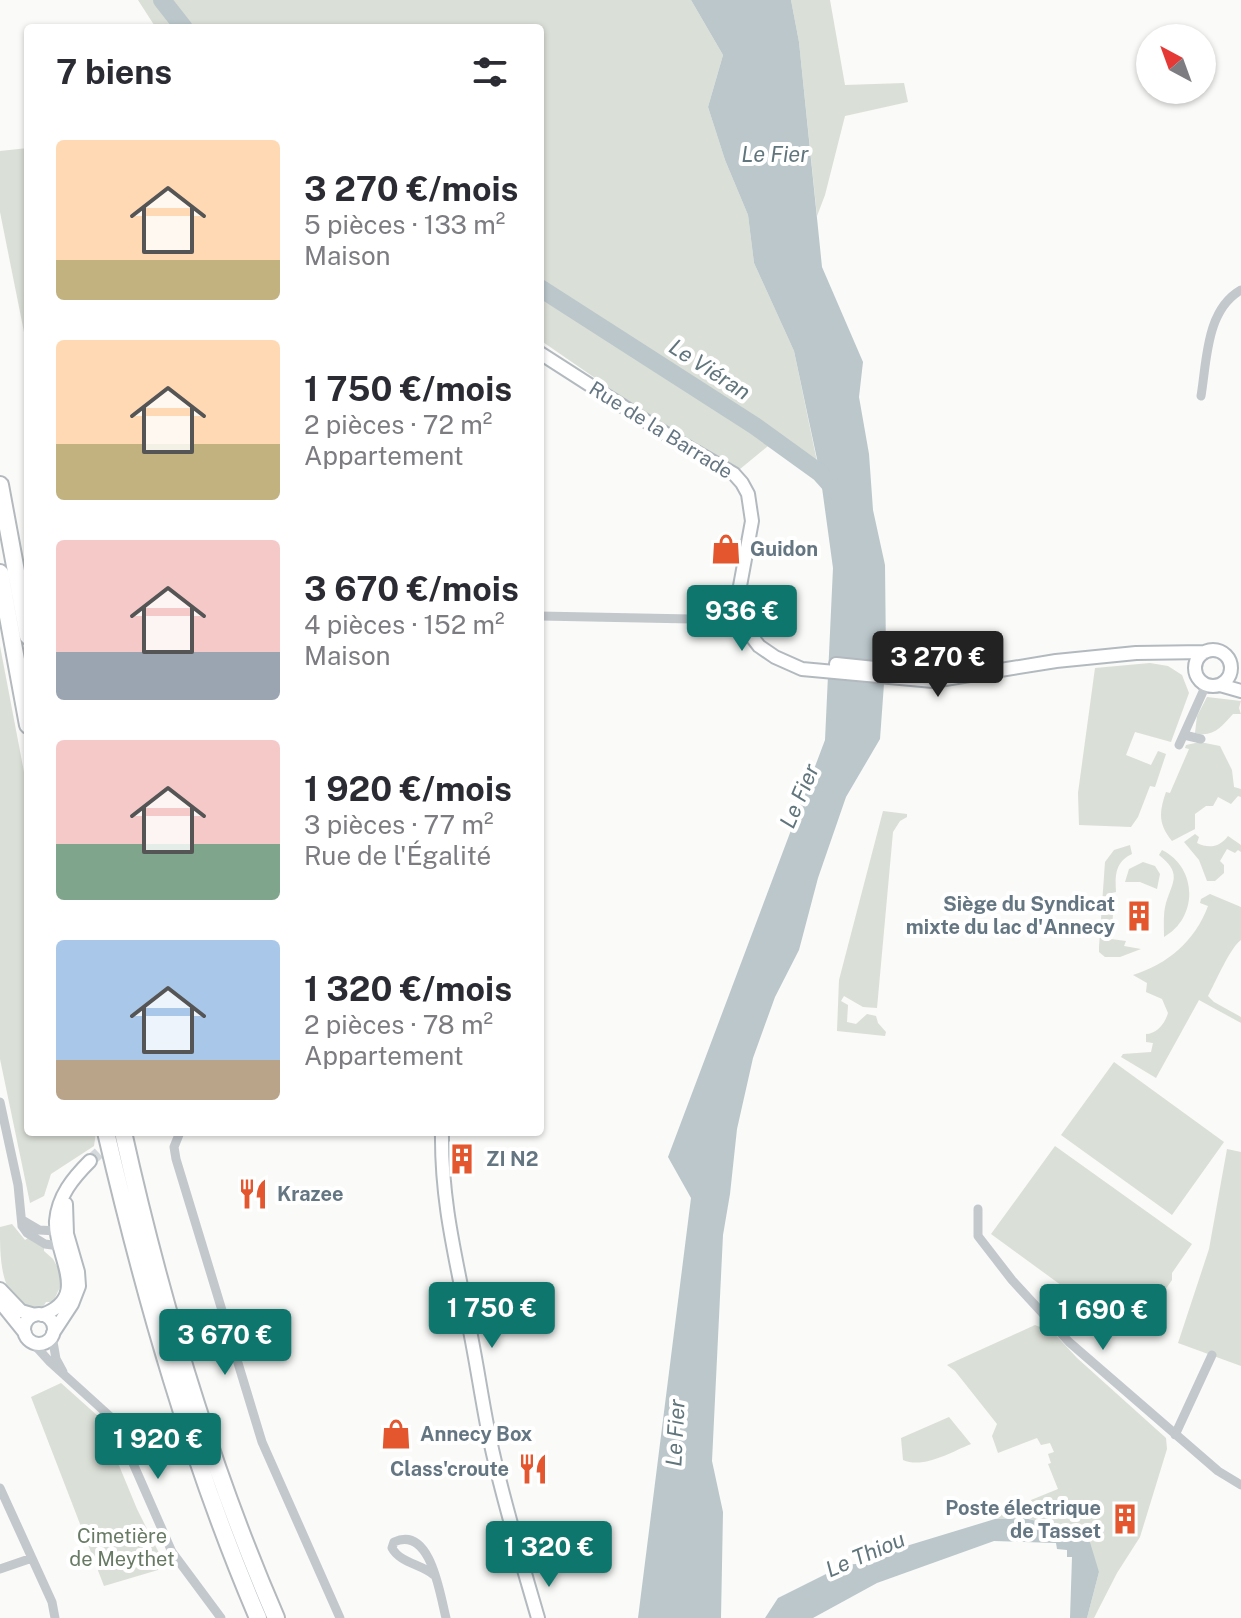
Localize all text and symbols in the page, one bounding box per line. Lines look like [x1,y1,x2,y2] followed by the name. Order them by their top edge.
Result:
[1136,24,1216,104] north arrow
[1136,24,1216,104] map controls
[468,50,512,94] icon: filters
[56,52,172,92] text: 7 biens
[741,141,809,167] water label: Le Fier
[304,169,519,209] text: 3 270 €/mois
[120,172,216,268] icon: home
[304,209,505,240] text: 5 pièces · 133 m²
[304,240,391,271] text: Maison
[664,333,756,405] water label: Le Viéran
[304,369,512,409] text: 1 750 €/mois
[120,372,216,468] icon: home
[585,376,737,484] street label: Rue de la Barrade
[304,409,492,440] text: 2 pièces · 72 m²
[304,440,464,471] text: Appartement
[709,532,743,566] shop icon: Guidon
[750,537,818,561] place label: Guidon
[304,569,519,609] text: 3 670 €/mois
[120,572,216,668] icon: home
[686,585,798,653] pin: 936 €
[705,595,779,626] text: 936 €
[304,609,505,640] text: 4 pièces · 152 m²
[864,631,1012,699] pin: 3 270 €
[304,640,391,671] text: Maison
[890,641,986,672] text: 3 270 €
[774,759,824,832] water label: Le Fier
[304,769,512,809] text: 1 920 €/mois
[120,772,216,868] icon: home
[304,809,493,840] text: 3 pièces · 77 m²
[304,840,491,871] text: Rue de l'Égalité
[906,892,1115,939] place label: Siège du Syndicat mixte du lac d'Annecy
[1122,899,1156,933] building icon: Siège du Syndicat mixte du lac d'Annecy
[304,969,512,1009] text: 1 320 €/mois
[120,972,216,1068] icon: home
[304,1009,493,1040] text: 2 pièces · 78 m²
[304,1040,464,1071] text: Appartement
[445,1142,479,1176] building icon: ZI N2
[486,1147,538,1171] place label: ZI N2
[236,1177,270,1211] restaurant icon: Krazee
[277,1182,343,1206] place label: Krazee
[418,1282,566,1350] pin: 1 750 €
[1029,1284,1177,1352] pin: 1 690 €
[447,1292,537,1323] text: 1 750 €
[1058,1294,1148,1325] text: 1 690 €
[151,1309,299,1377] pin: 3 670 €
[177,1319,273,1350] text: 3 670 €
[660,1398,690,1467] water label: Le Fier
[84,1413,232,1481] pin: 1 920 €
[379,1417,413,1451] shop icon: Annecy Box
[420,1422,533,1446] place label: Annecy Box
[113,1423,203,1454] text: 1 920 €
[516,1452,550,1486] restaurant icon: Class'croute
[390,1457,509,1481] place label: Class'croute
[945,1496,1101,1543] place label: Poste électrique de Tasset
[1108,1502,1142,1536] building icon: Poste électrique de Tasset
[475,1521,623,1589] pin: 1 320 €
[69,1524,175,1571] park label: Cimetière de Meythet
[821,1526,909,1582] water label: Le Thiou
[504,1531,594,1562] text: 1 320 €

